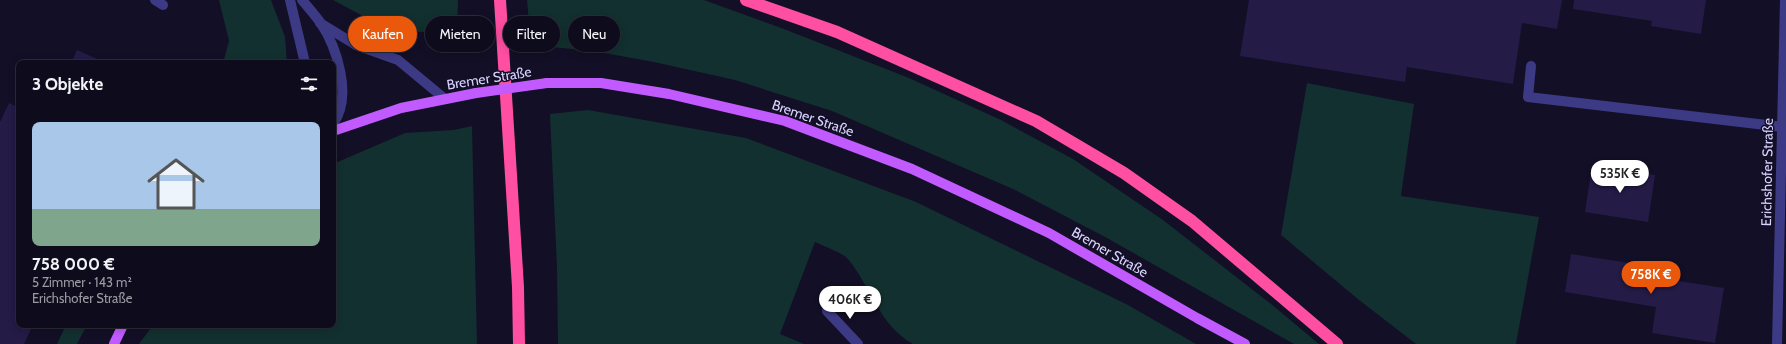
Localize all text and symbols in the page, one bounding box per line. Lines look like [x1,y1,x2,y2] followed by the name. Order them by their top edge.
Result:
[348,16,417,52] chip: Kaufen
[425,16,495,52] chip: Mieten
[503,16,560,52] chip: Filter
[568,16,620,52] chip: Neu
[445,62,533,94] street label: Bremer Straße
[298,73,320,95] icon: filters
[32,74,103,94] text: 3 Objekte
[770,96,856,140] street label: Bremer Straße
[1757,118,1777,226] street label: Erichshofer Straße
[140,148,212,220] icon: home
[1587,160,1653,194] pin: 535K €
[1600,165,1640,181] text: 535K €
[1068,223,1152,281] street label: Bremer Straße
[32,254,115,274] text: 758 000 €
[1618,261,1684,295] pin: 758K €
[1631,266,1671,282] text: 758K €
[32,274,132,290] text: 5 Zimmer · 143 m²
[817,286,883,320] pin: 406K €
[32,290,132,306] text: Erichshofer Straße
[828,291,872,307] text: 406K €

